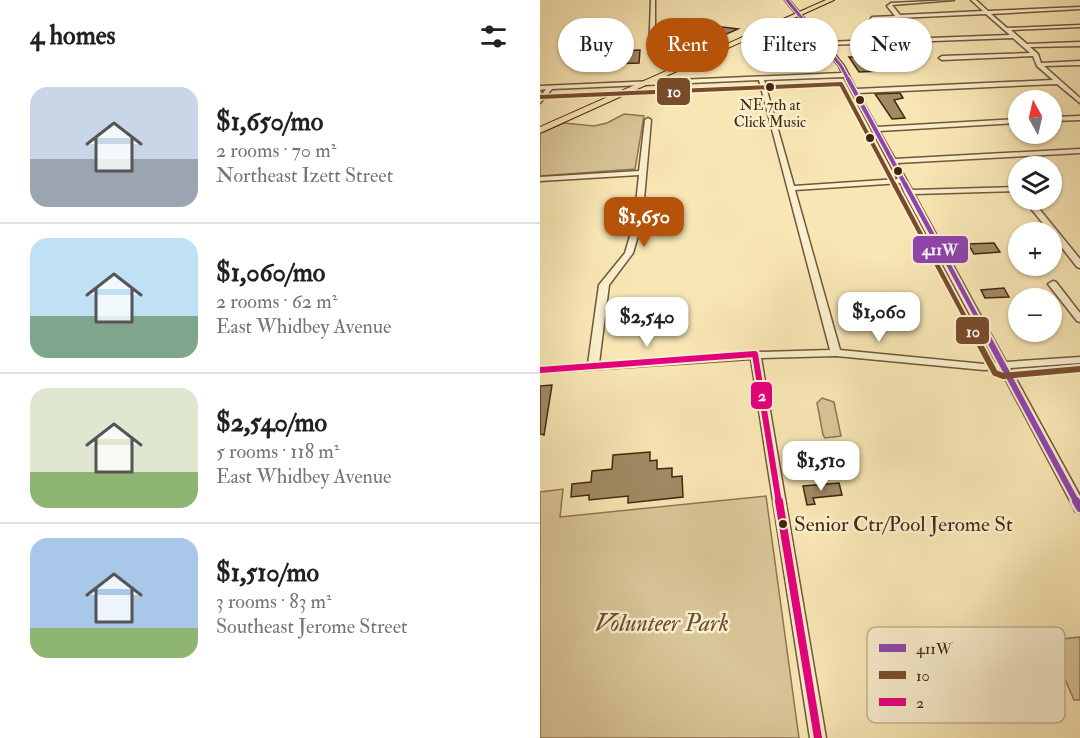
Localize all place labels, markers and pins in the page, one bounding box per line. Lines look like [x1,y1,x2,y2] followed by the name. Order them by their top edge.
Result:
[764,81,776,93] marker: NE 7th at Click Music
[854,94,866,106] unlabelled marker
[734,96,806,132] place label: NE 7th at Click Music
[864,132,876,144] unlabelled marker
[892,165,904,177] unlabelled marker
[595,197,693,248] pin: $1,650
[830,292,928,343] pin: $1,060
[598,297,696,348] pin: $2,540
[772,441,870,492] pin: $1,510
[794,511,1013,538] place label: Senior Ctr/Pool Jerome St
[777,518,789,530] marker: Senior Ctr/Pool Jerome St

